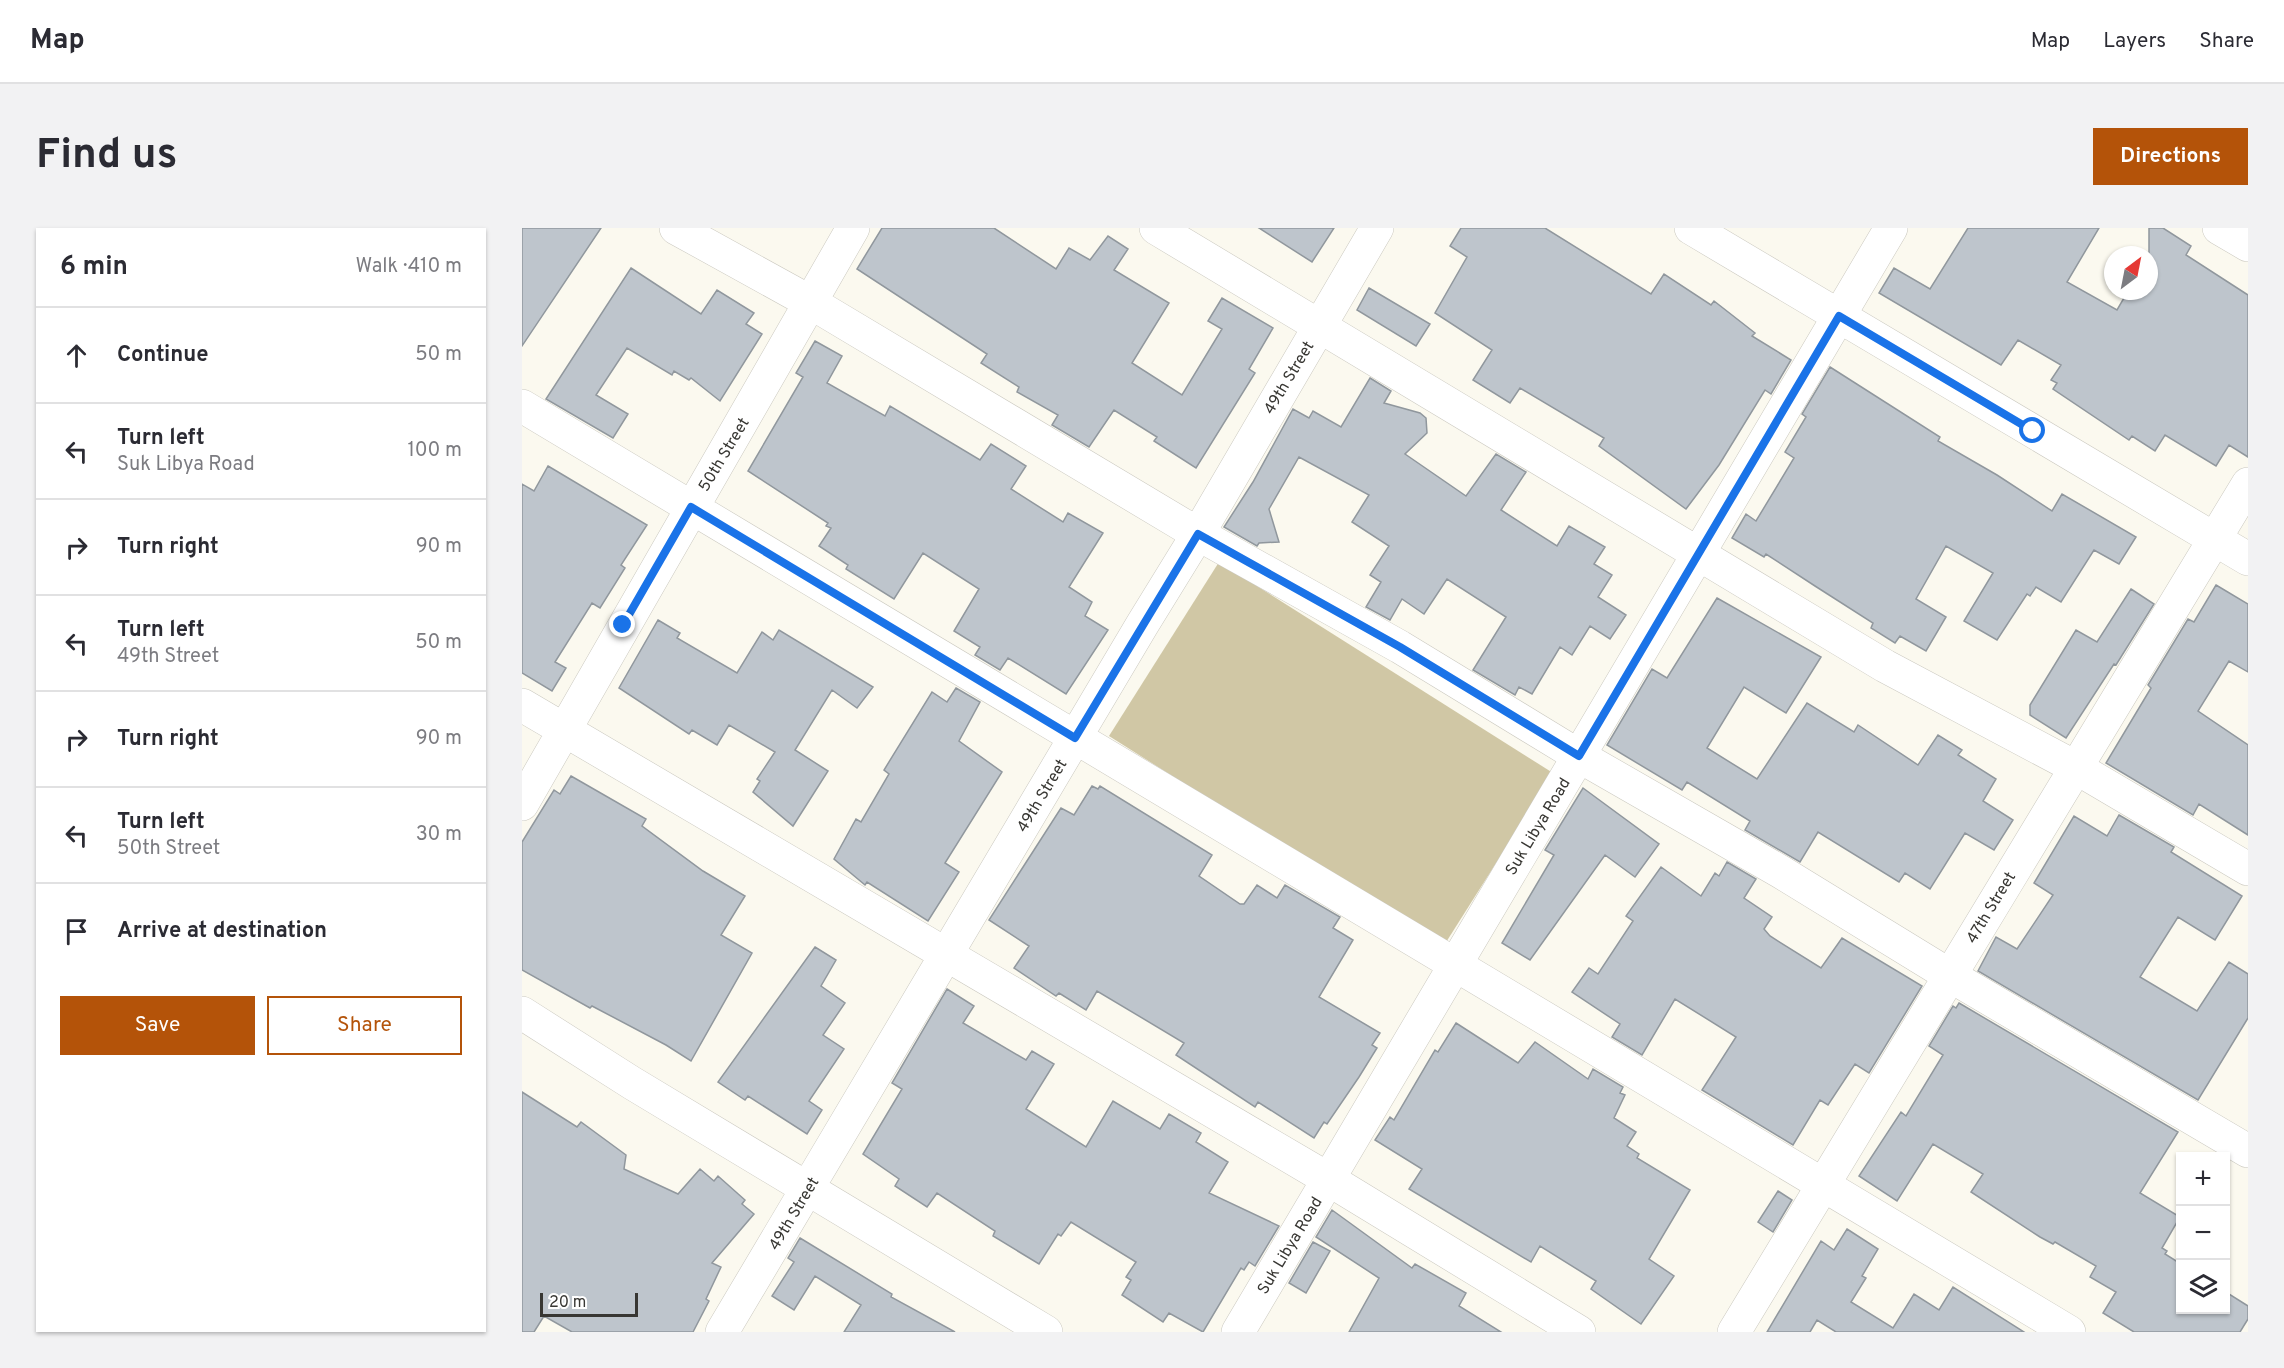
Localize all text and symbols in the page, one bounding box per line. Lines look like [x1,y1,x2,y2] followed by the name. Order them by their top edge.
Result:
[30,23,85,59] text: Map
[2031,28,2070,55] text: Map
[2103,28,2166,55] text: Layers
[2199,28,2254,55] text: Share
[2093,128,2248,185] button: Directions
[36,130,177,183] text: Find us
[2104,246,2158,300] north arrow
[60,251,128,284] text: 6 min
[356,254,462,280] text: Walk · 410 m
[1260,338,1319,418] street label: 49th Street
[60,339,93,372] icon: ahead
[117,342,208,369] text: Continue
[415,342,462,368] text: 50 m
[695,414,755,496] street label: 50th Street
[2019,417,2045,443] route start
[117,425,205,452] text: Turn left
[60,435,93,468] icon: left
[407,438,462,464] text: 100 m
[117,452,255,478] text: Suk Libya Road
[60,531,93,564] icon: right
[117,534,219,561] text: Turn right
[416,534,462,560] text: 90 m
[609,611,635,637] route end
[117,617,205,644] text: Turn left
[60,627,93,660] icon: left
[415,630,462,656] text: 50 m
[117,644,219,670] text: 49th Street
[60,723,93,756] icon: right
[117,726,219,753] text: Turn right
[416,726,462,752] text: 90 m
[1013,756,1072,836] street label: 49th Street
[1502,775,1576,879] street label: Suk Libya Road
[117,809,205,836] text: Turn left
[60,819,93,852] icon: left
[416,822,462,848] text: 30 m
[117,836,220,862] text: 50th Street
[1962,869,2021,948] street label: 47th Street
[60,915,93,948] icon: arrive
[117,918,327,945] text: Arrive at destination
[60,996,255,1055] button: Save
[267,996,462,1055] button: Share
[2176,1152,2230,1314] map controls
[2176,1152,2230,1206] button: +
[765,1174,824,1254] street label: 49th Street
[1254,1194,1328,1298] street label: Suk Libya Road
[2176,1206,2230,1260] button: −
[2176,1260,2230,1314] button: layers
[540,1290,638,1318] scale bar
[549,1293,586,1313] text: 20 m

